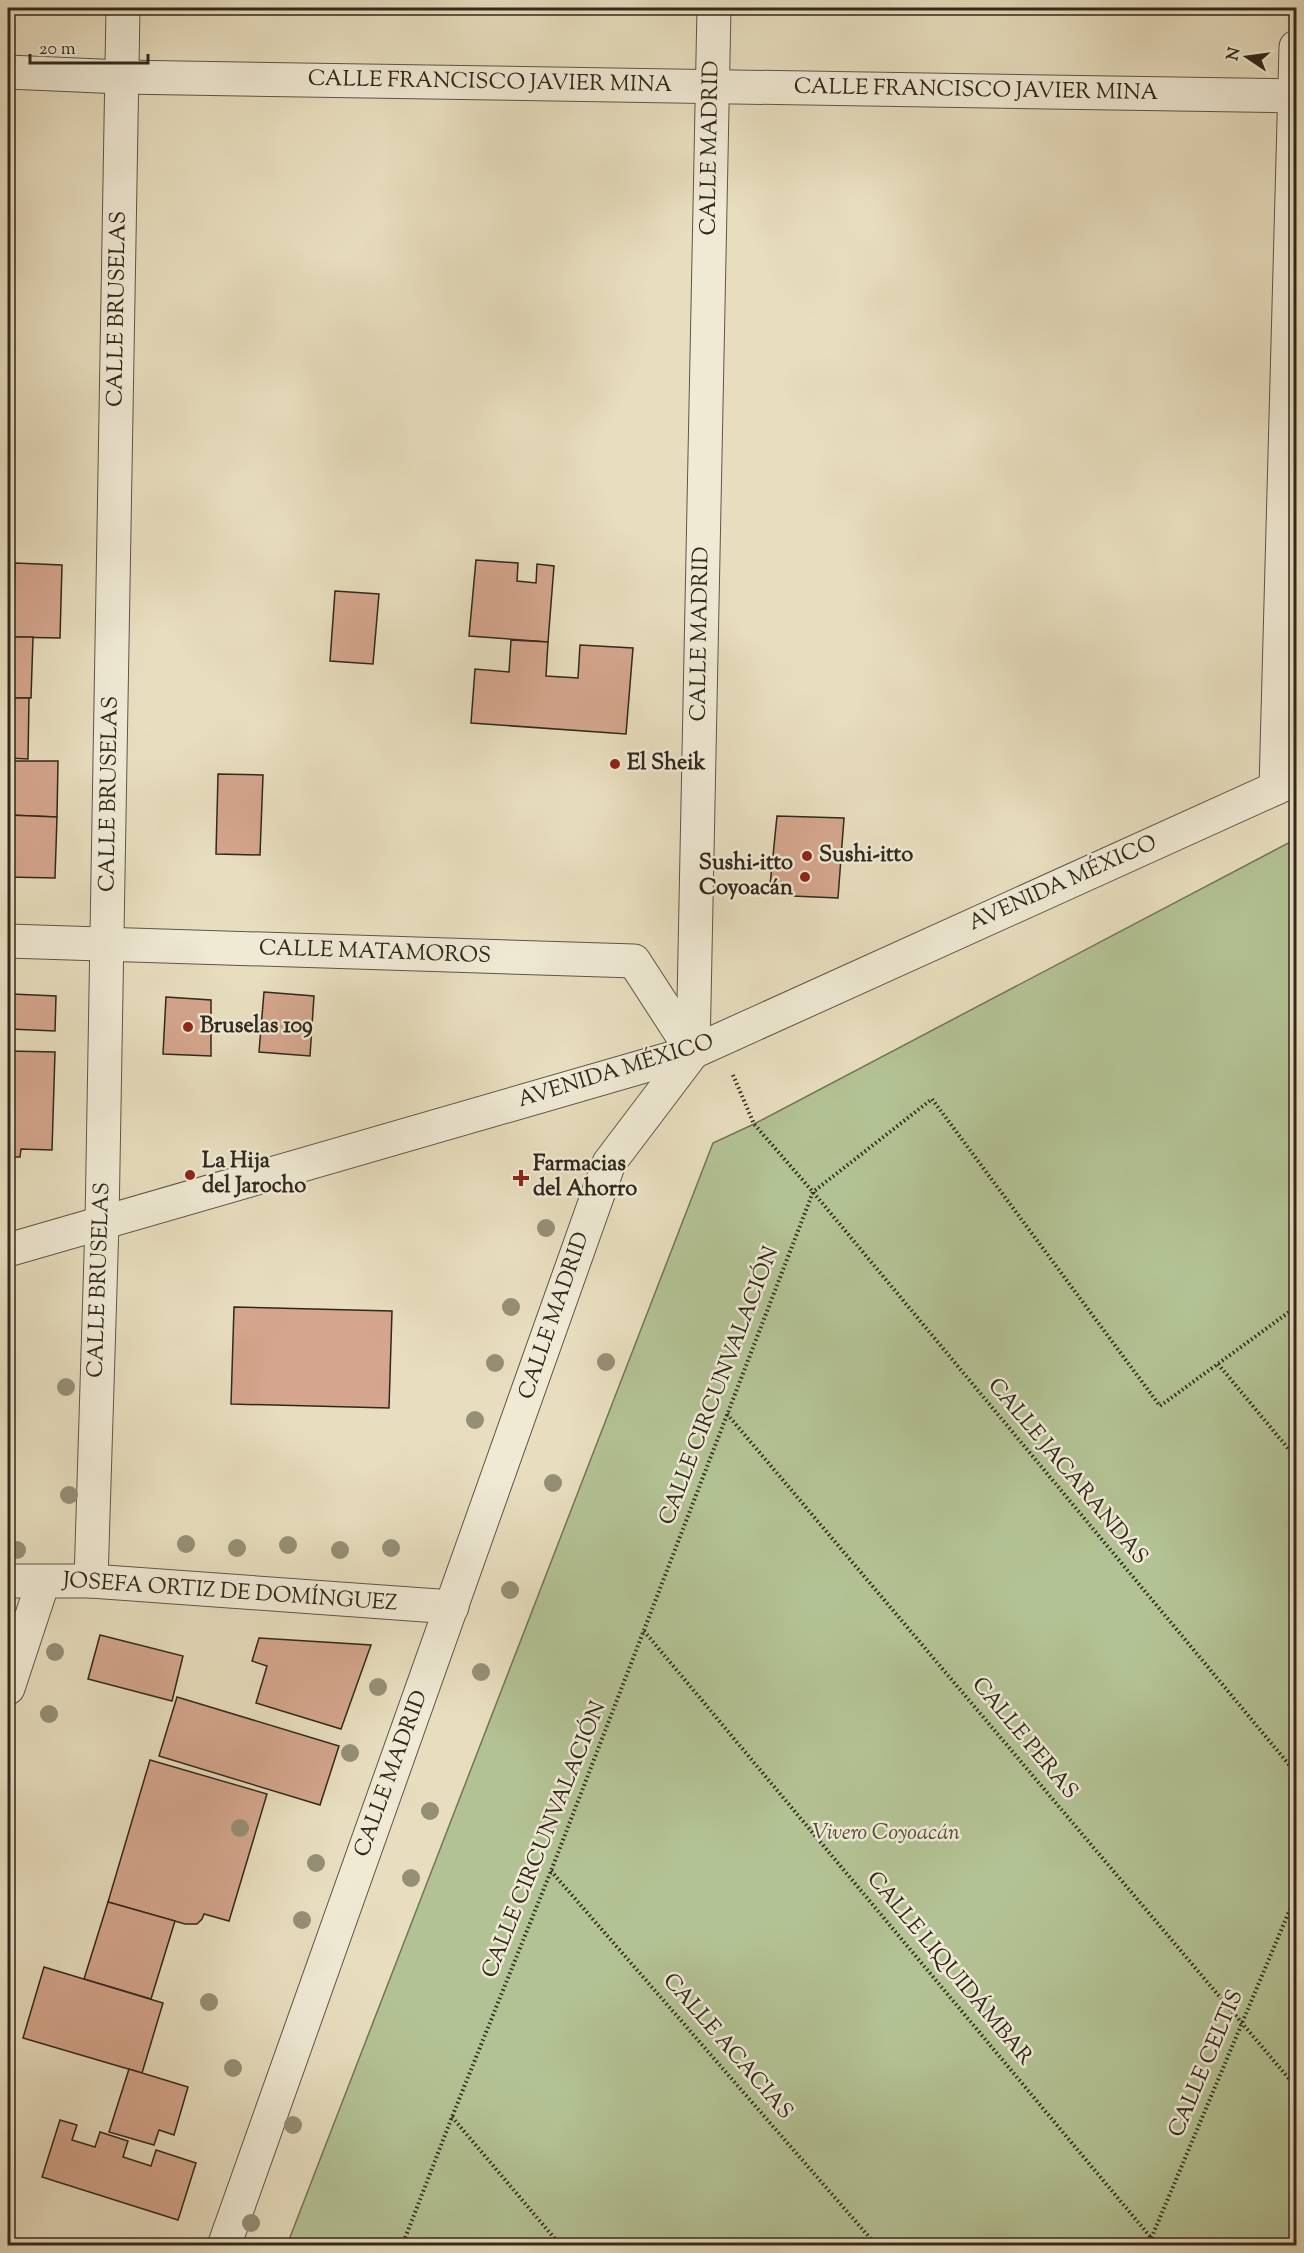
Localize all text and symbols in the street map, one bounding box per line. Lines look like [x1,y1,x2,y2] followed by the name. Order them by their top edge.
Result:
[30,27,148,65] scale bar
[1217,27,1277,87] north arrow
[39,37,76,63] text: 20 m
[1222,45,1248,63] text: N
[693,60,729,236] street label: CALLE MADRID
[308,64,673,102] street label: CALLE FRANCISCO JAVIER MINA
[794,72,1159,110] street label: CALLE FRANCISCO JAVIER MINA
[100,211,136,407] street label: CALLE BRUSELAS
[683,546,719,722] street label: CALLE MADRID
[92,696,128,892] street label: CALLE BRUSELAS
[627,748,705,780] place label: El Sheik
[608,757,622,771] marker: El Sheik
[963,827,1162,940] street label: AVENIDA MÉXICO
[819,840,913,872] place label: Sushi-itto
[699,848,793,905] place label: Sushi-itto Coyoacán
[800,849,814,863] marker: Sushi-itto
[798,870,812,884] marker: Sushi-itto Coyoacán
[258,933,492,973] street label: CALLE MATAMOROS
[200,1011,313,1043] place label: Bruselas 109
[181,1020,195,1034] marker: Bruselas 109
[514,1026,718,1117] street label: AVENIDA MÉXICO
[202,1146,306,1203] place label: La Hija del Jarocho
[533,1149,637,1206] place label: Farmacias del Ahorro
[183,1168,197,1182] marker: La Hija del Jarocho
[514,1171,528,1185] marker: Farmacias del Ahorro
[81,1182,119,1378] street label: CALLE BRUSELAS
[511,1228,599,1404] street label: CALLE MADRID
[651,1242,788,1530] street label: CALLE CIRCUNVALACIÓN
[979,1372,1155,1572] street label: CALLE JACARANDAS
[61,1564,398,1621] street label: JOSEFA ORTIZ DE DOMÍNGUEZ
[963,1671,1085,1807] street label: CALLE PERAS
[347,1686,437,1862] street label: CALLE MADRID
[474,1696,615,1983] street label: CALLE CIRCUNVALACIÓN
[812,1818,960,1850] park label: Vivero Coyoacán
[858,1864,1041,2073] street label: CALLE LIQUIDÁMBAR
[654,1967,800,2127] street label: CALLE ACACIAS
[1162,1985,1252,2143] street label: CALLE CELTIS

